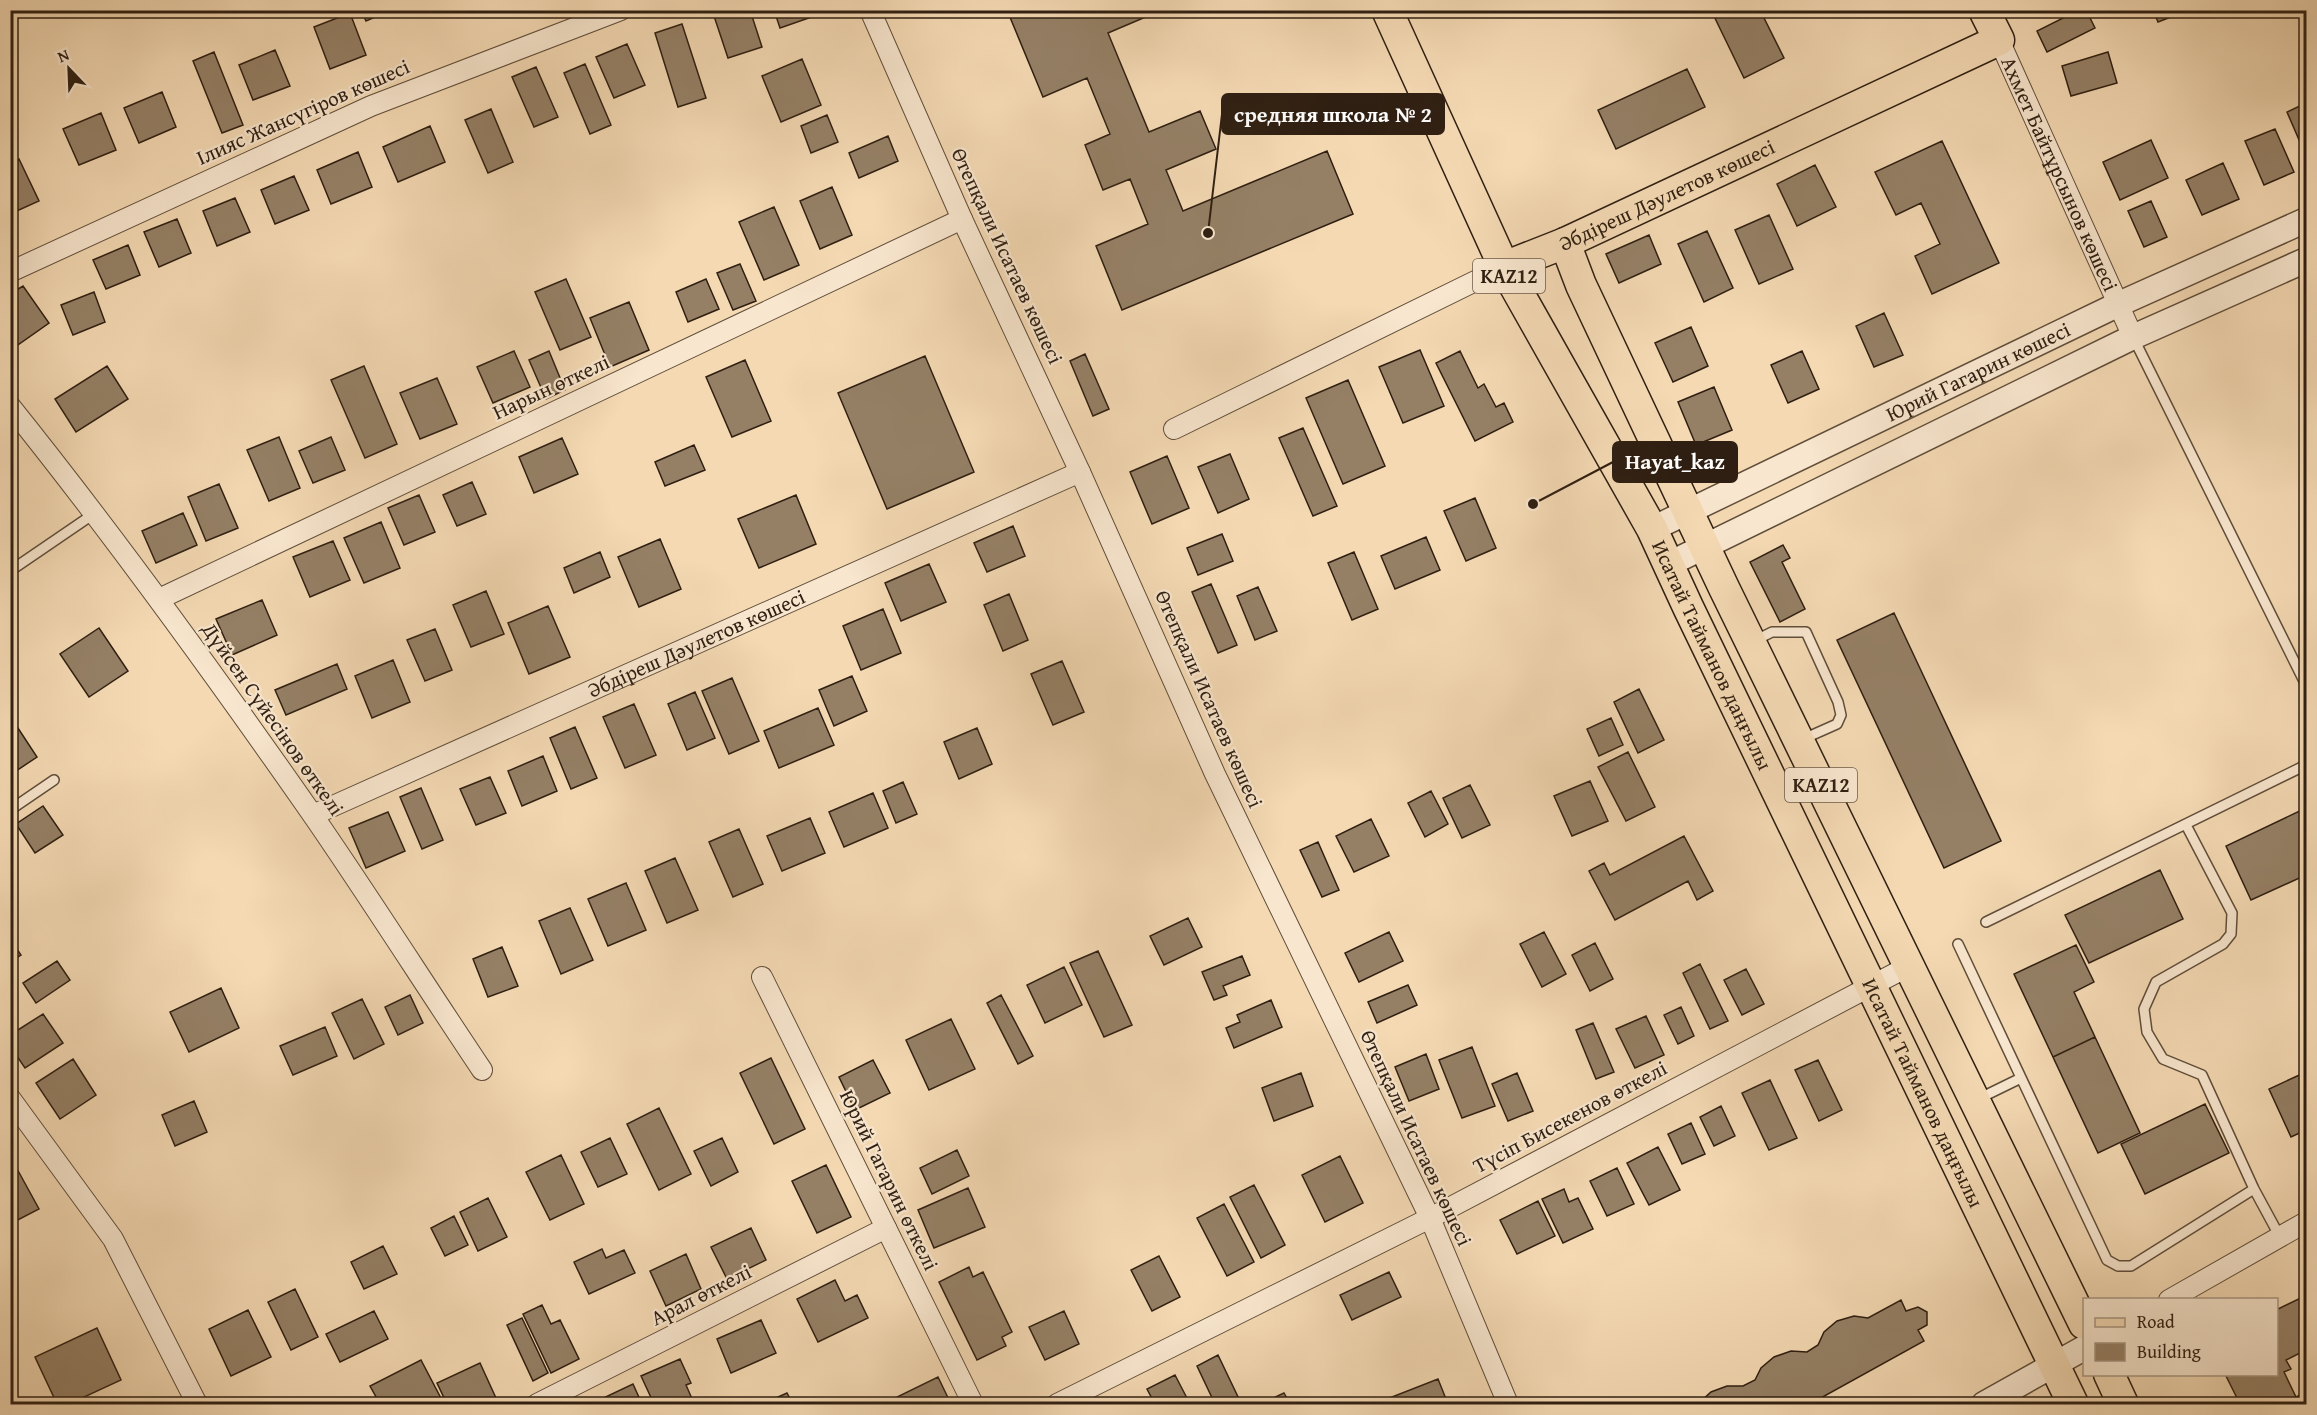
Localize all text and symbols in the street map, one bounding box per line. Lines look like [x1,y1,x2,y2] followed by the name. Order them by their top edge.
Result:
[39,39,99,99] north arrow
[54,42,73,68] text: N
[191,50,415,173] street label: Ілияс Жансүгіров көшесі
[1993,51,2126,296] street label: Ахмет Байтұрсынов көшесі
[1222,94,1444,134] callout: cредняя школа № 2
[1234,98,1432,130] text: cредняя школа № 2
[1554,131,1780,259] street label: Әбдіреш Дәулетов көшесі
[944,143,1071,369] street label: Өтепқали Исатаев көшесі
[1473,259,1545,293] road number: KAZ12
[1880,314,2075,429] street label: Юрий Гагарин көшесі
[487,346,614,427] street label: Нарын өткелі
[1613,442,1737,482] callout: Hayat_kaz
[1625,445,1725,477] text: Hayat_kaz
[1644,535,1781,776] street label: Исатай Тайманов даңғылы
[582,581,810,705] street label: Әбдіреш Дәулетов көшесі
[1147,585,1272,813] street label: Өтепқали Исатаев көшесі
[194,615,352,822] street label: Дүйсен Сүйесінов өткелі
[1785,768,1857,802] road number: KAZ12
[1855,973,1992,1213] street label: Исатай Тайманов даңғылы
[1353,1025,1480,1251] street label: Өтепқали Исатаев көшесі
[1467,1052,1672,1181] street label: Түсіп Бисекенов өткелі
[832,1084,947,1276] street label: Юрий Гагарин өткелі
[645,1256,757,1333] street label: Арал өткелі
[2083,1298,2278,1376] legend
[2137,1308,2175,1335] text: Road
[2137,1338,2201,1365] text: Building

